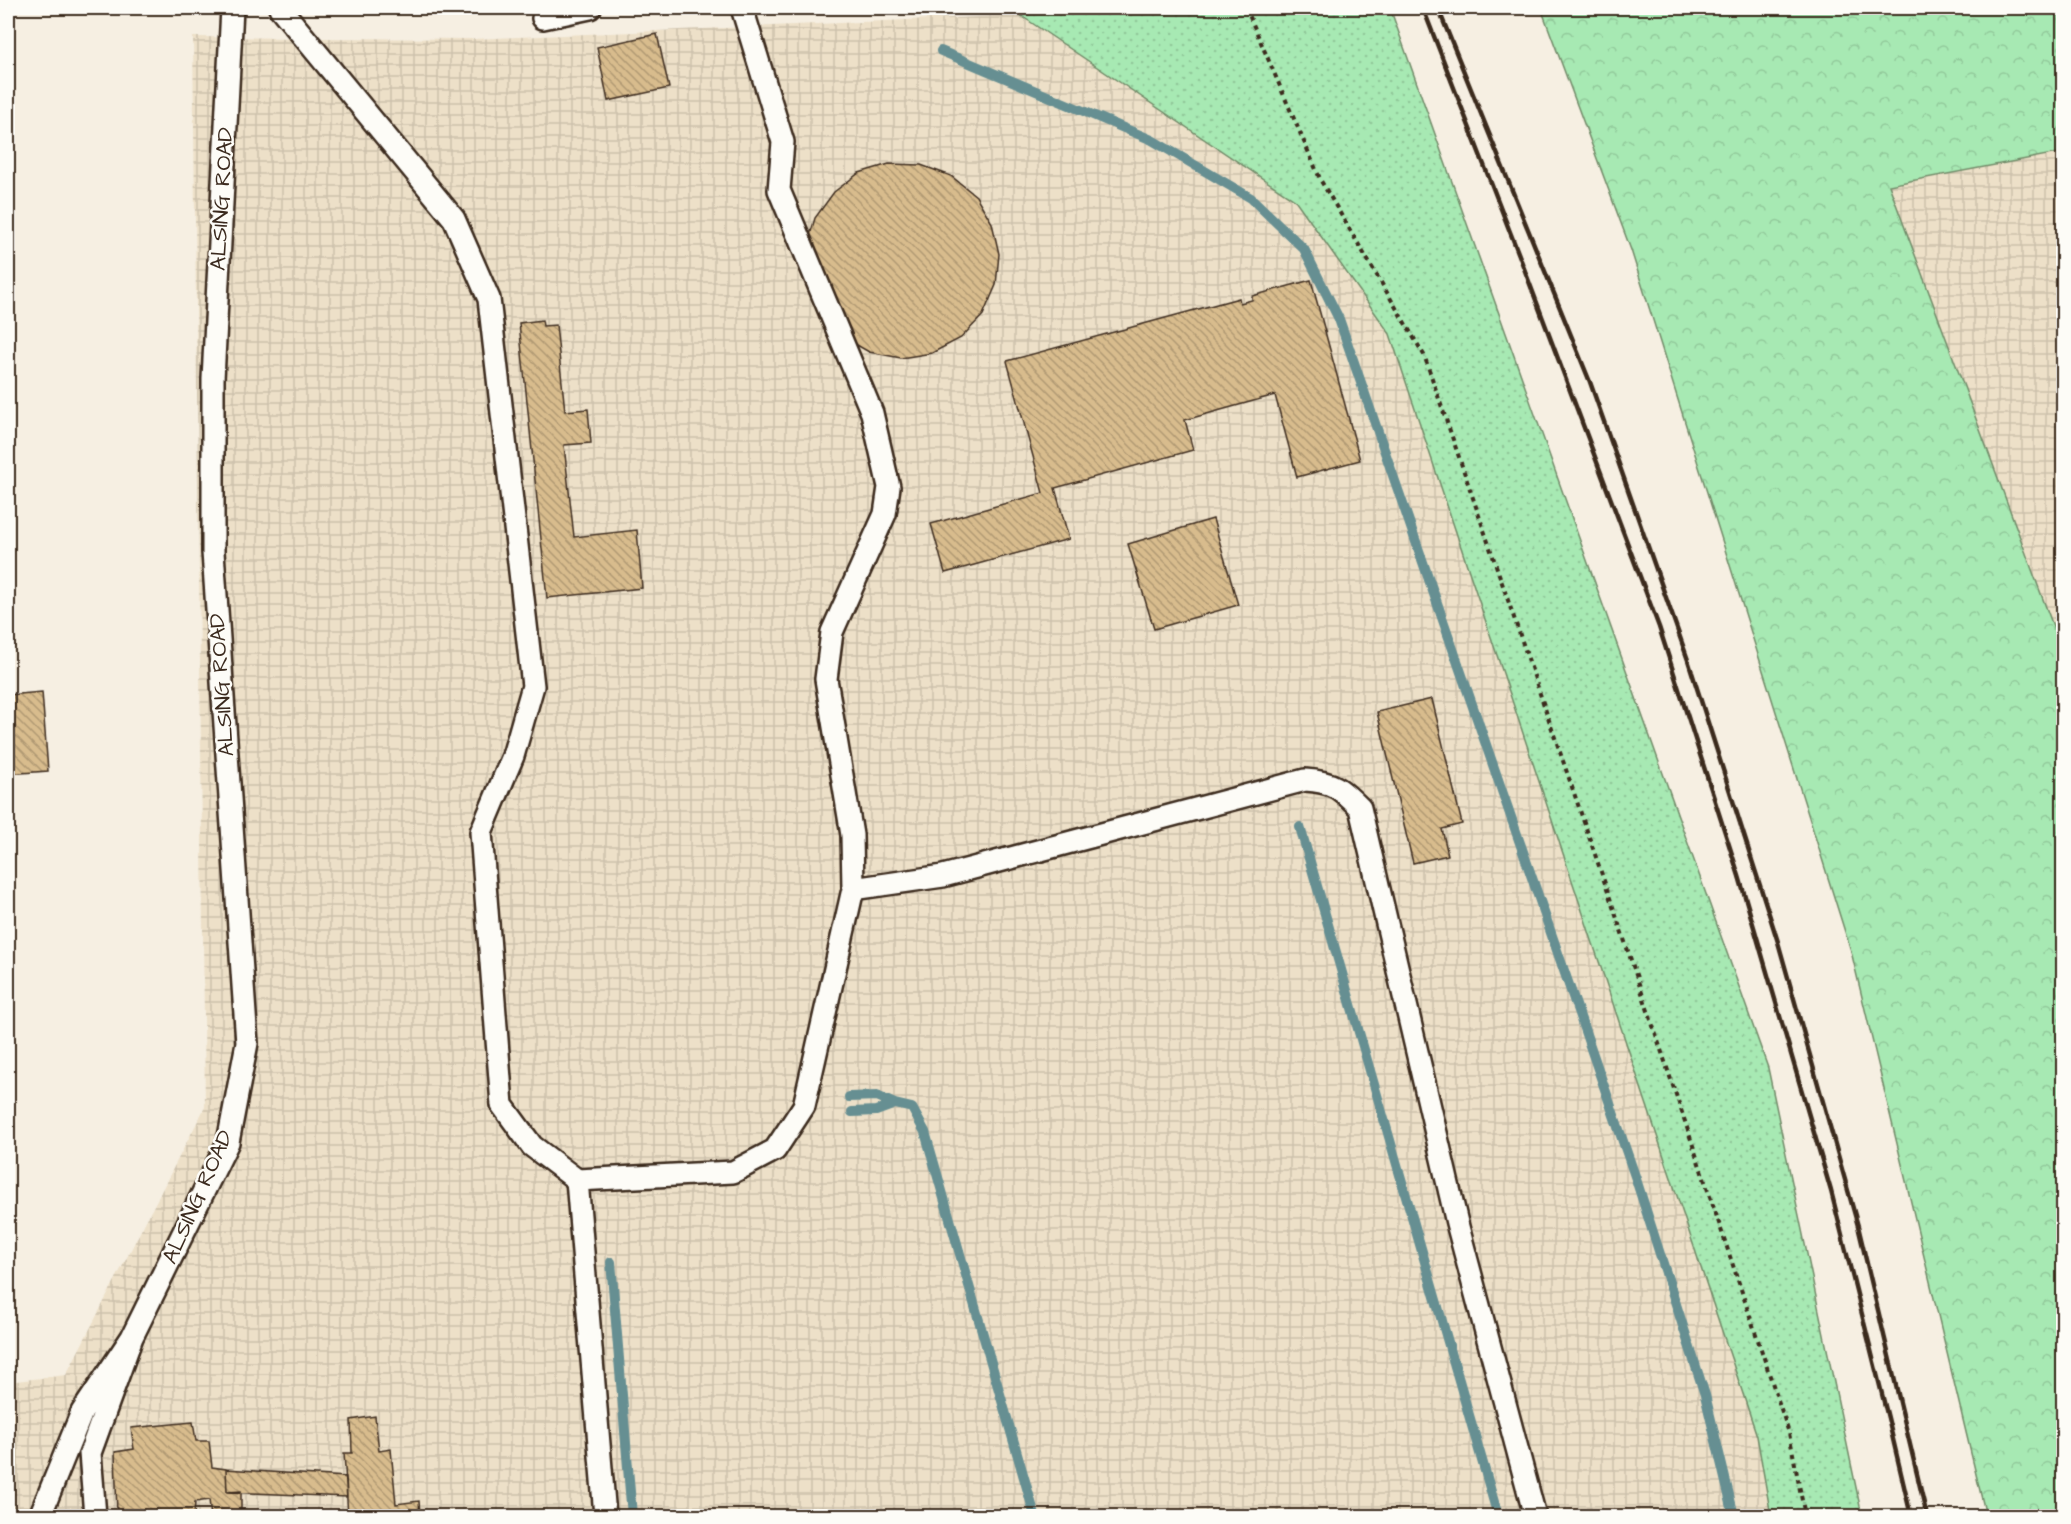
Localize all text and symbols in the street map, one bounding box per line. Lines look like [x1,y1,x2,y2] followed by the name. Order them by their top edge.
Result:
[203,127,241,271] street label: ALSING ROAD
[202,612,242,758] street label: ALSING ROAD
[155,1125,241,1269] street label: ALSING ROAD

